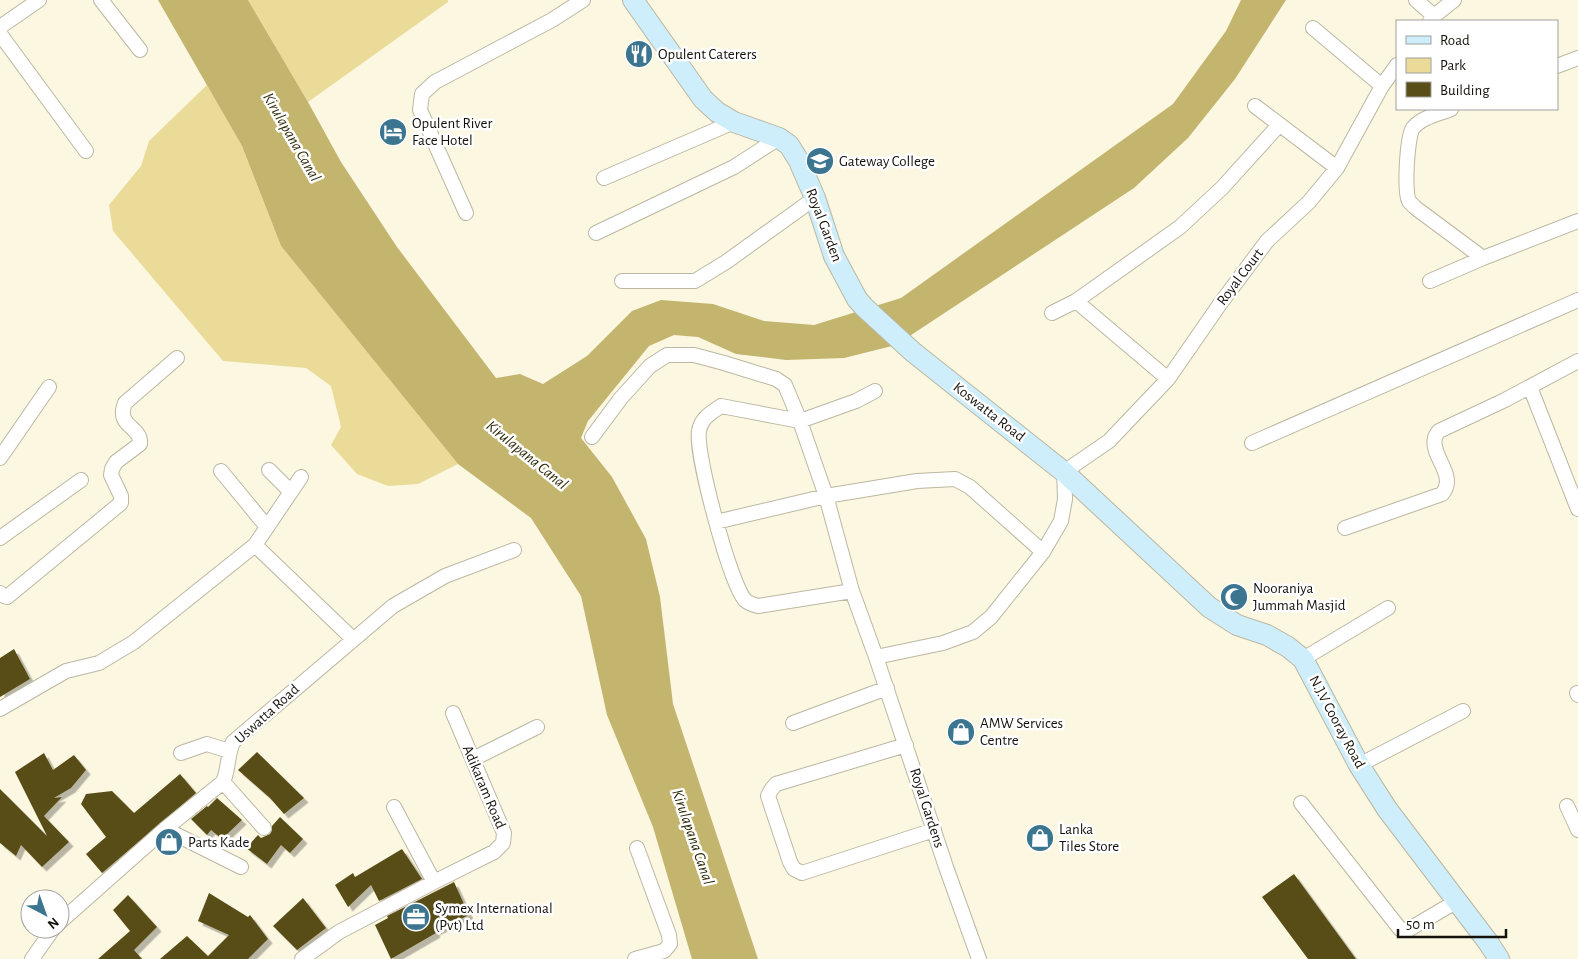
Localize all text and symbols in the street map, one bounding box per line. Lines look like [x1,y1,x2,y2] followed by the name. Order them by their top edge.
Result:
[1396,20,1558,110] legend
[1440,33,1470,48] text: Road
[624,39,654,69] restaurant icon: Opulent Caterers
[658,47,757,62] place label: Opulent Caterers
[1440,58,1466,73] text: Park
[1440,83,1490,98] text: Building
[259,90,324,185] water label: Kirulapana Canal
[412,116,492,148] place label: Opulent River Face Hotel
[378,117,408,147] hotel icon: Opulent River Face Hotel
[805,146,835,176] school or university icon: Gateway College
[839,154,935,169] place label: Gateway College
[803,186,845,264] street label: Royal Garden
[1214,246,1266,308] street label: Royal Court
[950,379,1028,445] street label: Koswatta Road
[483,417,571,493] water label: Kirulapana Canal
[1253,581,1346,613] place label: Nooraniya Jummah Masjid
[1219,582,1249,612] mosque icon: Nooraniya Jummah Masjid
[1306,673,1368,771] street label: N.J.V Cooray Road
[232,681,302,747] street label: Uswatta Road
[980,716,1063,748] place label: AMW Services Centre
[946,717,976,747] shop icon: AMW Services Centre
[460,743,508,831] street label: Adikaram Road
[907,766,947,850] street label: Royal Gardens
[668,787,717,887] water label: Kirulapana Canal
[1059,822,1119,854] place label: Lanka Tiles Store
[1025,823,1055,853] shop icon: Lanka Tiles Store
[154,827,184,857] shop icon: Parts Kade
[188,835,250,850] place label: Parts Kade
[20,889,70,939] north arrow
[435,901,553,933] place label: Symex International (Pvt) Ltd
[401,902,431,932] office icon: Symex International (Pvt) Ltd
[1398,906,1506,938] scale bar
[45,915,61,932] text: N
[1406,917,1435,932] text: 50 m

